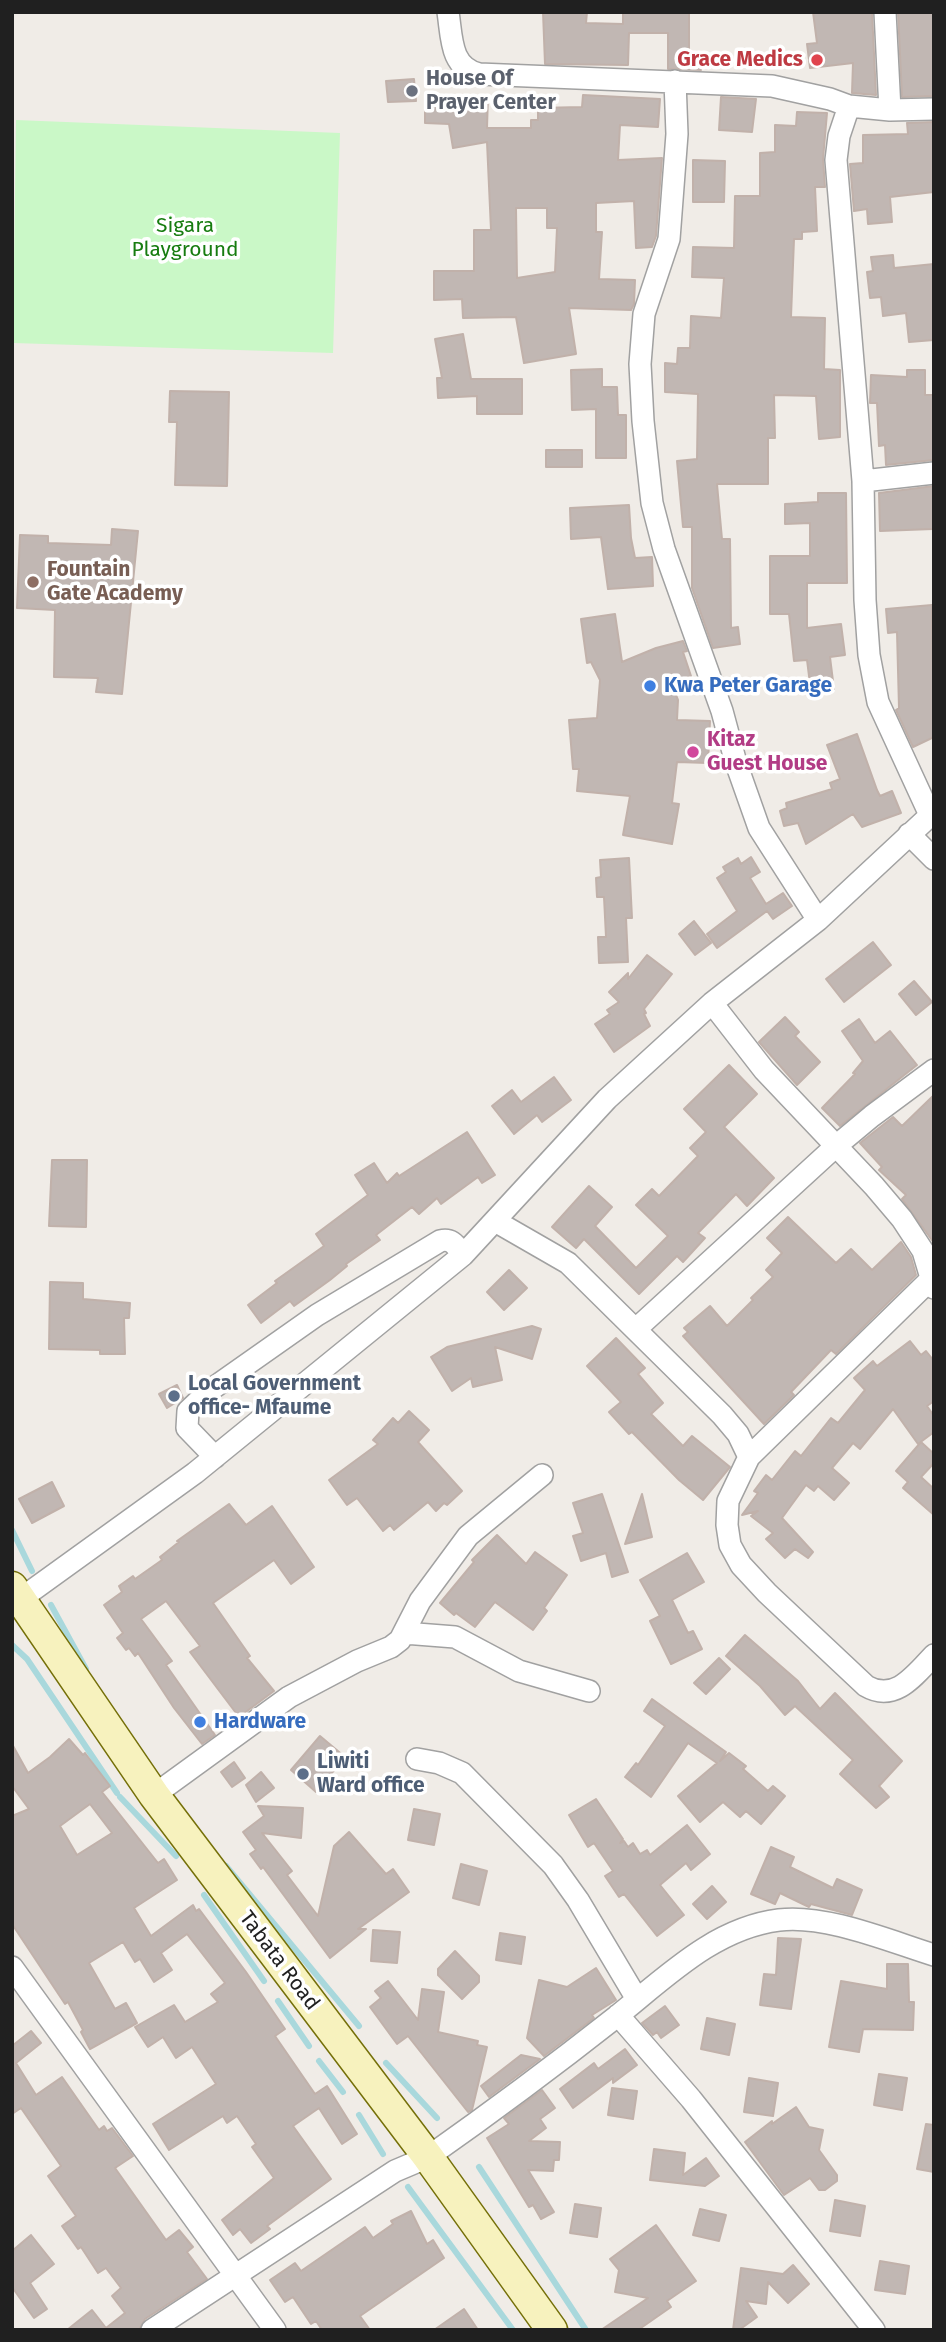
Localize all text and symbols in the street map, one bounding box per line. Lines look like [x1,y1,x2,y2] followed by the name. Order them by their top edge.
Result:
[677,47,803,73] place label: Grace Medics
[809,52,825,68] marker: Grace Medics
[426,66,556,116] place label: House Of Prayer Center
[404,83,420,99] marker: House Of Prayer Center
[131,213,239,263] park label: Sigara Playground
[47,557,183,607] place label: Fountain Gate Academy
[25,574,41,590] marker: Fountain Gate Academy
[664,673,832,699] place label: Kwa Peter Garage
[642,678,658,694] marker: Kwa Peter Garage
[707,727,827,777] place label: Kitaz Guest House
[685,744,701,760] marker: Kitaz Guest House
[188,1371,361,1421] place label: Local Government office- Mfaume
[166,1388,182,1404] marker: Local Government office- Mfaume
[214,1709,306,1735] place label: Hardware
[192,1714,208,1730] marker: Hardware
[317,1749,425,1799] place label: Liwiti Ward office
[295,1766,311,1782] marker: Liwiti Ward office
[233,1906,325,2016] street label: Tabata Road

